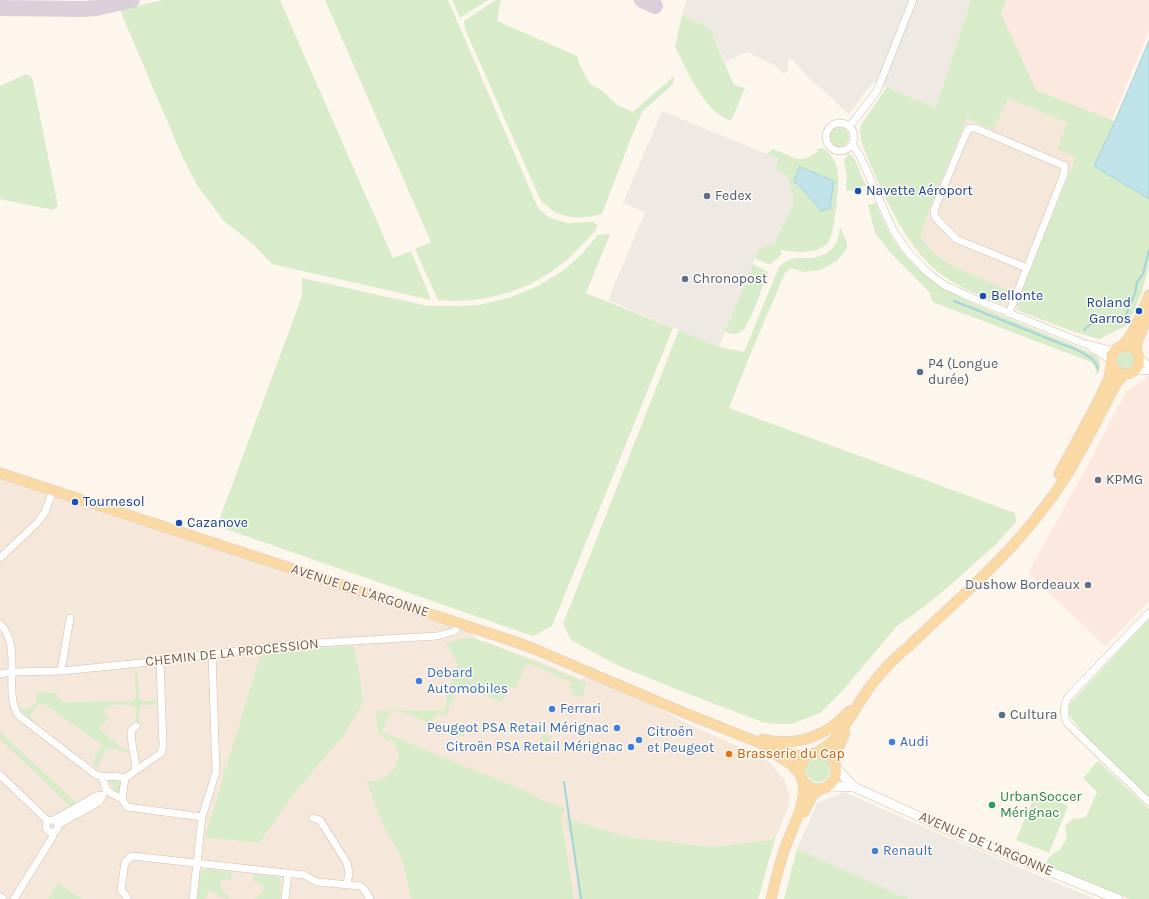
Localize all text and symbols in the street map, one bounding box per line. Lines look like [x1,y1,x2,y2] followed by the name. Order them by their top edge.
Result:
[866,183,973,199] place label: Navette Aéroport
[853,186,863,196] marker: Navette Aéroport
[715,188,752,204] place label: Fedex
[702,191,712,201] marker: Fedex
[693,271,767,287] place label: Chronopost
[680,274,690,284] marker: Chronopost
[991,288,1043,304] place label: Bellonte
[978,291,988,301] marker: Bellonte
[1086,295,1131,328] place label: Roland Garros
[1134,306,1144,316] marker: Roland Garros
[928,356,998,388] place label: P4 (Longue durée)
[915,367,925,377] marker: P4 (Longue durée)
[1106,472,1143,488] place label: KPMG
[1093,475,1103,485] marker: KPMG
[83,494,145,510] place label: Tournesol
[70,497,80,507] marker: Tournesol
[187,515,248,531] place label: Cazanove
[174,518,184,528] marker: Cazanove
[289,561,431,621] street label: AVENUE DE L'ARGONNE
[965,577,1080,593] place label: Dushow Bordeaux
[1083,580,1093,590] marker: Dushow Bordeaux
[145,636,319,670] street label: CHEMIN DE LA PROCESSION
[427,665,508,698] place label: Debard Automobiles
[414,676,424,686] marker: Debard Automobiles
[560,701,601,717] place label: Ferrari
[547,704,557,714] marker: Ferrari
[1010,707,1057,723] place label: Cultura
[997,710,1007,720] marker: Cultura
[427,720,609,736] place label: Peugeot PSA Retail Mérignac
[612,723,622,733] marker: Peugeot PSA Retail Mérignac
[647,724,714,756] place label: Citroën et Peugeot
[900,734,929,750] place label: Audi
[634,735,644,745] marker: Citroën et Peugeot
[887,737,897,747] marker: Audi
[446,739,623,755] place label: Citroën PSA Retail Mérignac
[626,742,636,752] marker: Citroën PSA Retail Mérignac
[737,746,845,762] place label: Brasserie du Cap
[724,749,734,759] marker: Brasserie du Cap
[1000,789,1081,822] place label: UrbanSoccer Mérignac
[987,800,997,810] marker: UrbanSoccer Mérignac
[917,808,1055,880] street label: AVENUE DE L'ARGONNE
[883,843,933,859] place label: Renault
[870,846,880,856] marker: Renault

